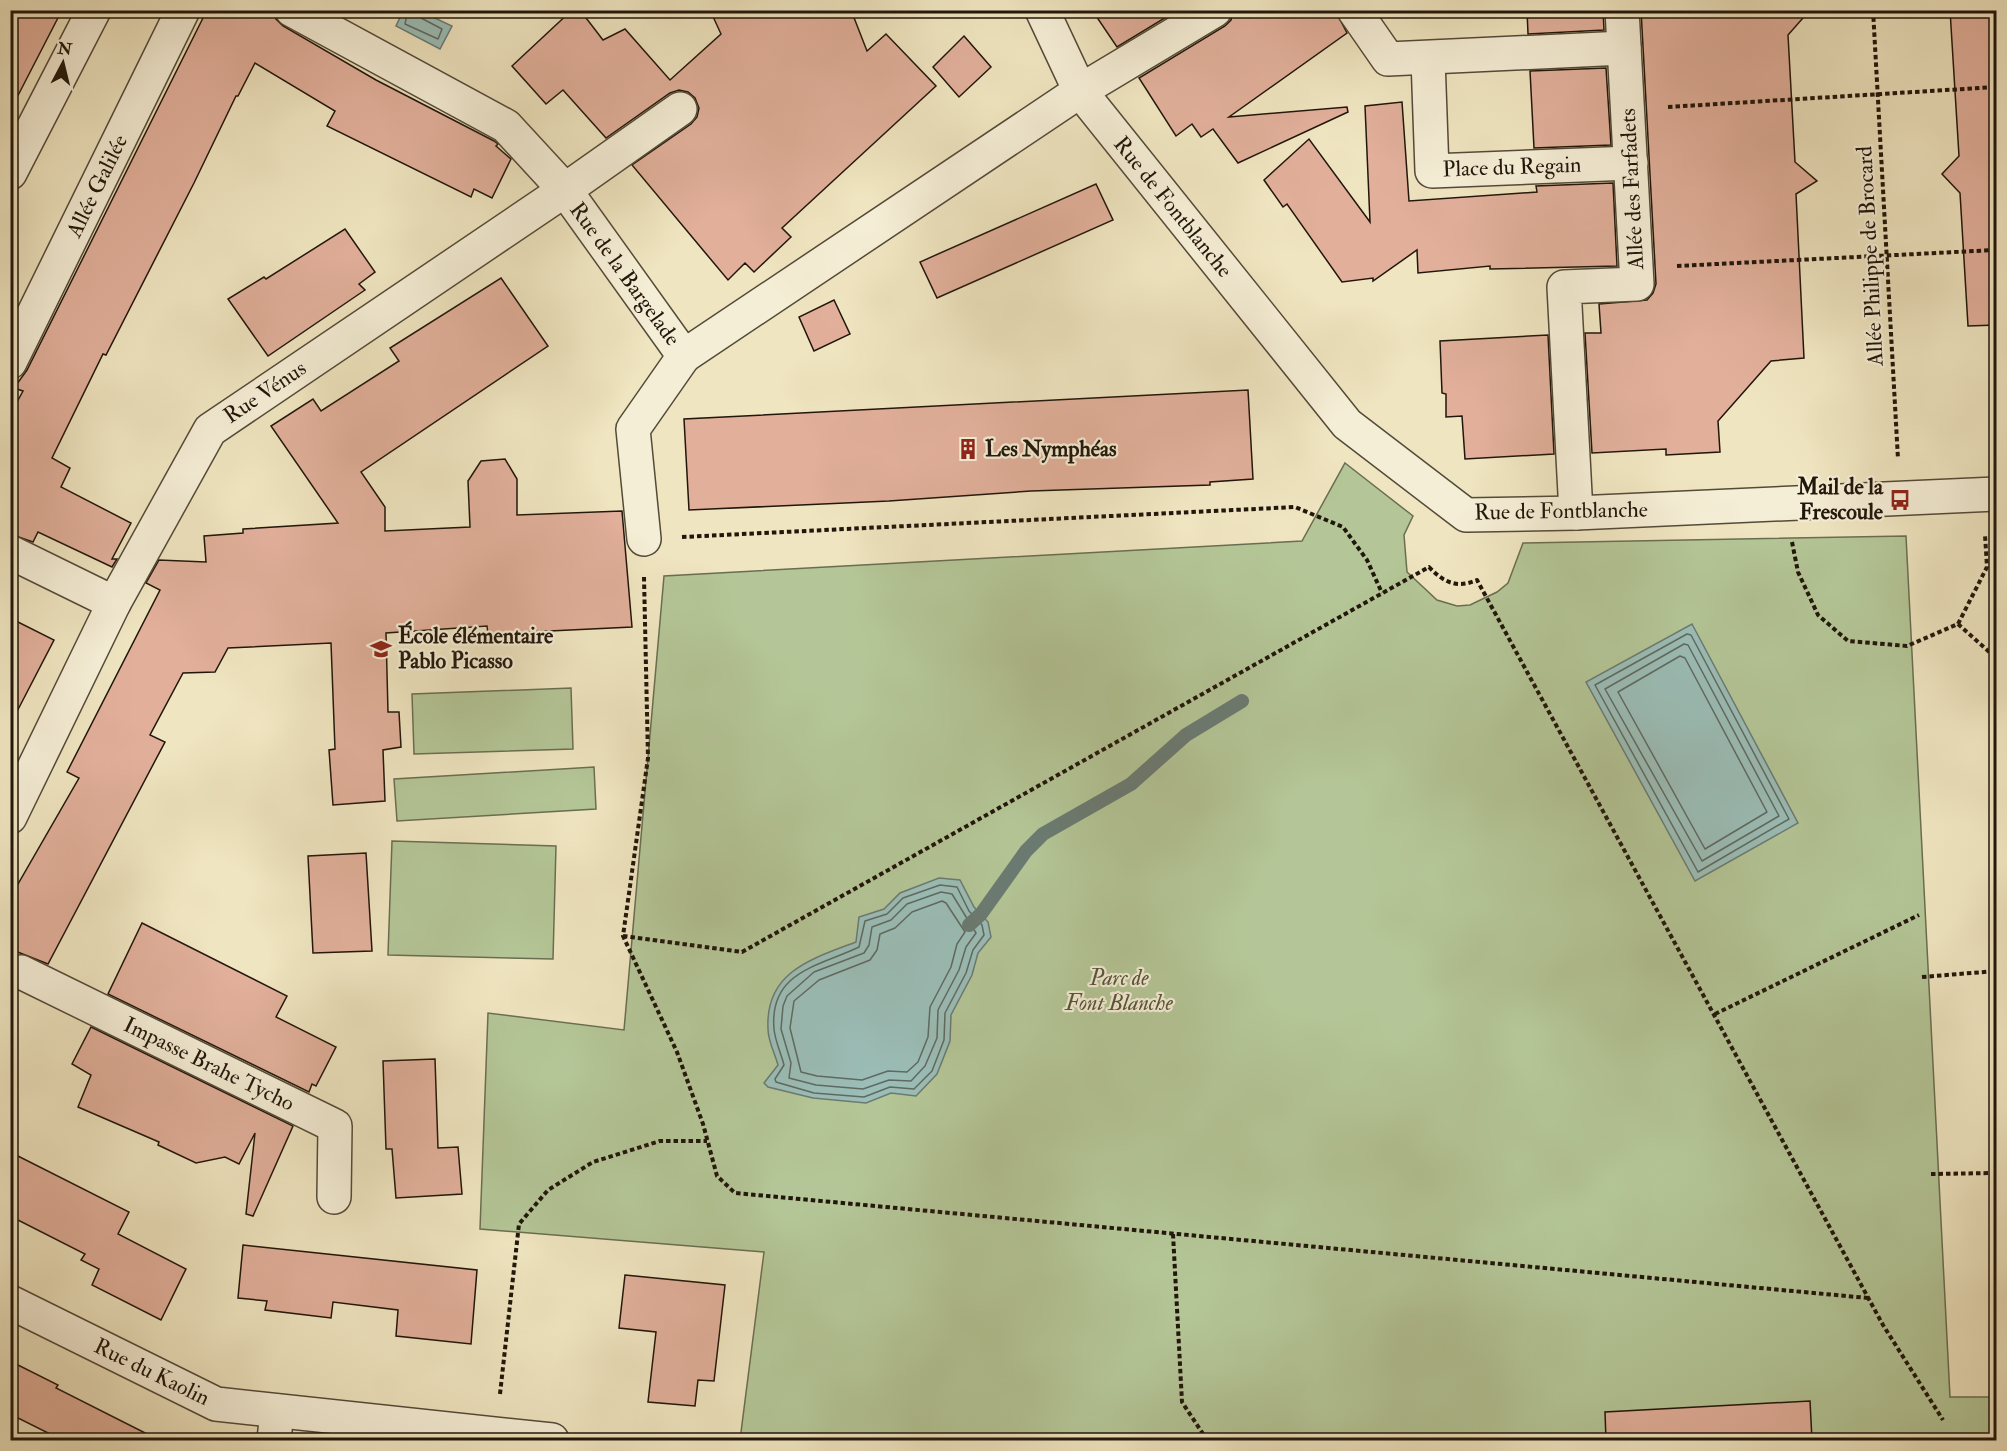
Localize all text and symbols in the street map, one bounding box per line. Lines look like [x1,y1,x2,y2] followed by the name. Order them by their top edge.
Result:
[33,33,93,93] north arrow
[55,38,74,60] text: N
[1614,108,1650,271] street label: Allée des Farfadets
[60,130,134,243] street label: Allée Galilée
[1107,131,1239,283] street label: Rue de Fontblanche
[1850,145,1891,368] street label: Allée Philippe de Brocard
[1442,151,1582,183] street label: Place du Regain
[563,197,687,351] street label: Rue de la Bargelade
[218,354,312,430] street label: Rue Vénus
[985,435,1117,464] place label: Les Nymphéas
[956,437,980,461] building icon: Les Nymphéas
[1796,473,1884,526] place label: Mail de la Frescoule
[1888,488,1912,512] bus stop icon: Mail de la Frescoule
[1474,495,1648,527] street label: Rue de Fontblanche
[398,620,554,675] place label: École élémentaire Pablo Picasso
[369,637,393,661] school or university icon: École élémentaire Pablo Picasso
[1064,964,1173,1017] park label: Parc de Font Blanche
[119,1011,299,1118] street label: Impasse Brahe Tycho
[90,1332,214,1412] street label: Rue du Kaolin

